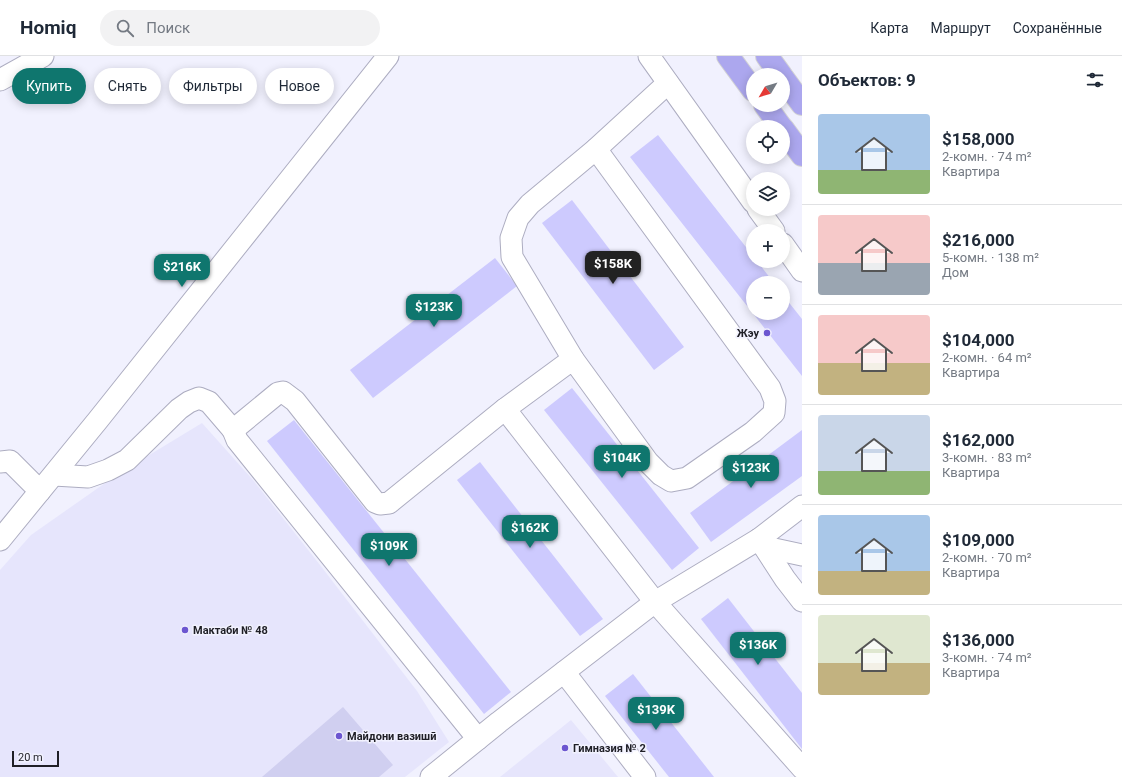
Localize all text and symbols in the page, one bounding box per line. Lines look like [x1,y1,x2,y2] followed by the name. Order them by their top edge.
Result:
[100,10,380,46] search box
[20,16,76,39] text: Homiq
[114,17,136,39] icon: search
[146,19,190,37] text: Поиск
[870,20,909,36] text: Карта
[931,20,991,36] text: Маршрут
[1013,20,1102,36] text: Сохранённые
[12,68,86,104] chip: Купить
[94,68,161,104] chip: Снять
[169,68,257,104] chip: Фильтры
[265,68,334,104] chip: Новое
[746,68,790,112] north arrow
[746,68,790,320] map controls
[1084,69,1106,91] icon: filters
[818,70,916,90] text: Объектов: 9
[746,120,790,164] button: locate
[942,129,1014,149] text: $158,000
[850,130,898,178] icon: home
[942,149,1032,164] text: 2-комн. · 74 m²
[942,164,1000,179] text: Квартира
[746,172,790,216] button: layers
[746,224,790,268] button: +
[942,230,1014,250] text: $216,000
[850,231,898,279] icon: home
[942,250,1039,265] text: 5-комн. · 138 m²
[585,251,641,285] pin: $158K
[154,254,210,288] pin: $216K
[594,256,632,271] text: $158K
[163,259,201,274] text: $216K
[942,265,969,280] text: Дом
[746,276,790,320] button: −
[406,294,462,328] pin: $123K
[415,299,453,314] text: $123K
[737,327,759,340] place label: Жэу
[762,328,772,338] marker: Жэу
[942,330,1014,350] text: $104,000
[850,331,898,379] icon: home
[942,350,1032,365] text: 2-комн. · 64 m²
[942,365,1000,380] text: Квартира
[942,430,1014,450] text: $162,000
[850,431,898,479] icon: home
[594,445,650,479] pin: $104K
[603,450,641,465] text: $104K
[942,450,1032,465] text: 3-комн. · 83 m²
[723,455,779,489] pin: $123K
[732,460,770,475] text: $123K
[942,465,1000,480] text: Квартира
[502,515,558,549] pin: $162K
[511,520,549,535] text: $162K
[942,530,1014,550] text: $109,000
[850,531,898,579] icon: home
[361,533,417,567] pin: $109K
[370,538,408,553] text: $109K
[942,550,1032,565] text: 2-комн. · 70 m²
[942,565,1000,580] text: Квартира
[193,624,268,637] place label: Мактаби № 48
[180,625,190,635] marker: Мактаби № 48
[942,630,1014,650] text: $136,000
[850,631,898,679] icon: home
[730,632,786,666] pin: $136K
[739,637,777,652] text: $136K
[942,650,1032,665] text: 3-комн. · 74 m²
[942,665,1000,680] text: Квартира
[628,697,684,731] pin: $139K
[637,702,675,717] text: $139K
[347,730,436,743] place label: Майдони вазишӣ
[334,731,344,741] marker: Майдони вазишӣ
[573,742,646,755] place label: Гимназия № 2
[560,743,570,753] marker: Гимназия № 2
[12,749,59,768] scale bar
[18,751,43,764] text: 20 m

